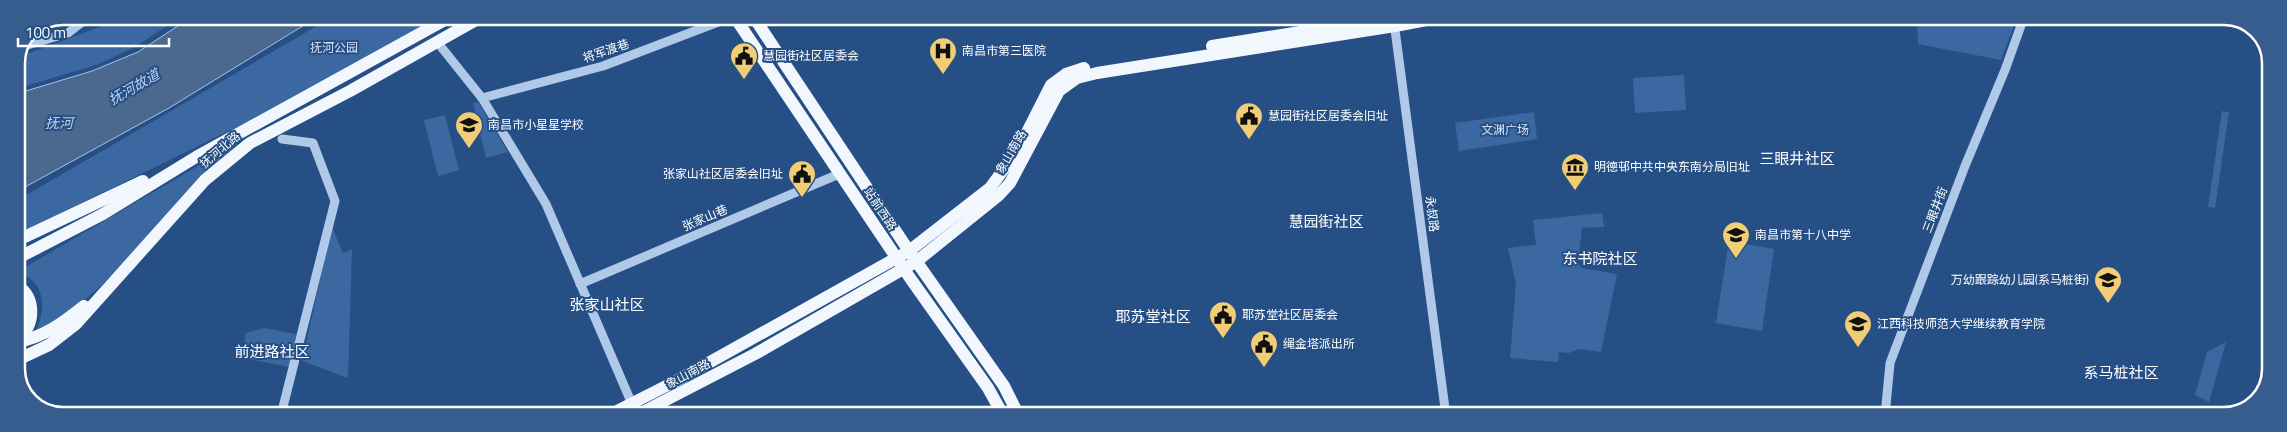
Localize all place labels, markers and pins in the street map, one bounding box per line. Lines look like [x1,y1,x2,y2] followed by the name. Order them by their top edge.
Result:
[928,36,958,75] hospital icon: 南昌市第三医院
[729,41,759,80] public building icon: 慧园街社区居委会
[962,41,1046,60] place label: 南昌市第三医院
[763,46,859,65] place label: 慧园街社区居委会
[1234,101,1264,140] public building icon: 慧园街社区居委会旧址
[1268,106,1388,125] place label: 慧园街社区居委会旧址
[454,110,484,149] school or university icon: 南昌市小星星学校
[488,115,584,134] place label: 南昌市小星星学校
[1560,152,1590,191] museum icon: 明德邨中共中央东南分局旧址
[1594,157,1750,176] place label: 明德邨中共中央东南分局旧址
[787,159,817,198] public building icon: 张家山社区居委会旧址
[663,164,783,183] place label: 张家山社区居委会旧址
[1721,220,1751,259] school or university icon: 南昌市第十八中学
[1755,225,1851,244] place label: 南昌市第十八中学
[2093,265,2123,304] school or university icon: 万幼跟踪幼儿园(系马桩街)
[1951,270,2089,289] place label: 万幼跟踪幼儿园(系马桩街)
[1208,300,1238,339] public building icon: 耶苏堂社区居委会
[1242,305,1338,324] place label: 耶苏堂社区居委会
[1843,309,1873,348] school or university icon: 江西科技师范大学继续教育学院
[1877,314,2045,333] place label: 江西科技师范大学继续教育学院
[1249,329,1279,368] public building icon: 绳金塔派出所
[1283,334,1355,353] place label: 绳金塔派出所

